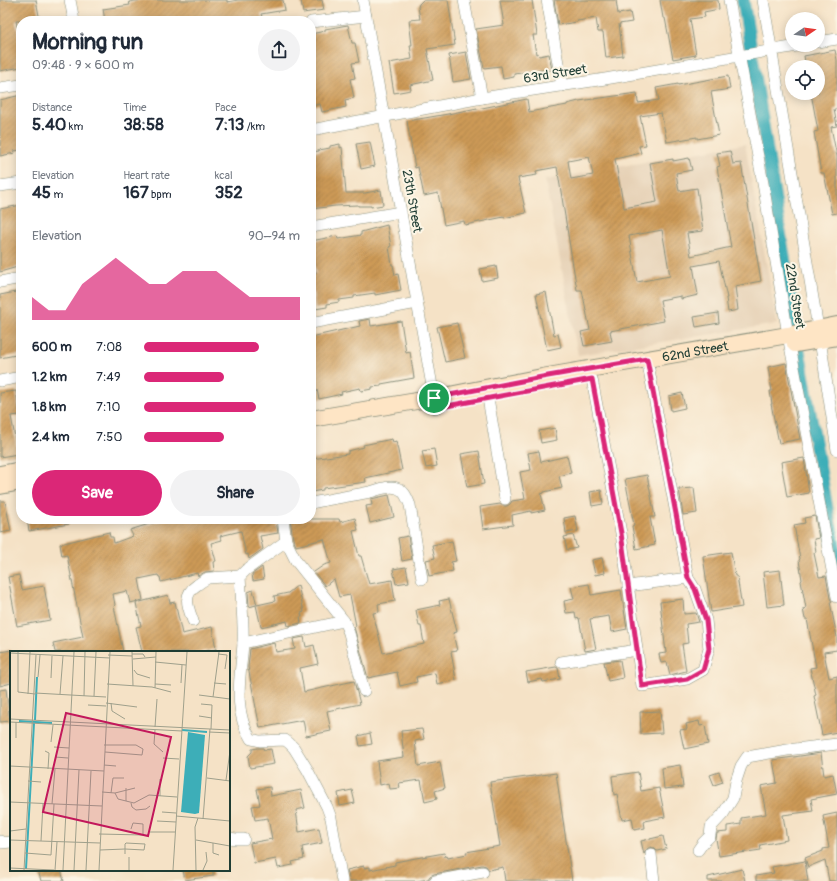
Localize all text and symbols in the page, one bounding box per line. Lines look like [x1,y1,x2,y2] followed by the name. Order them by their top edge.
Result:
[785,12,825,52] north arrow
[785,12,825,100] map controls
[32,28,143,56] text: Morning run
[258,29,300,71] button: share
[32,57,134,73] text: 09:48 · 9 × 600 m
[785,60,825,100] button: locate
[522,61,589,87] street label: 63rd Street
[32,101,72,114] text: Distance
[123,101,146,114] text: Time
[215,101,236,114] text: Pace
[32,114,66,135] text: 5.40
[123,114,164,135] text: 38:58
[215,114,244,135] text: 7:13
[66,120,83,133] text: km
[244,120,265,133] text: /km
[399,168,426,235] street label: 23th Street
[32,169,74,182] text: Elevation
[123,169,170,182] text: Heart rate
[215,169,233,182] text: kcal
[32,182,51,203] text: 45
[123,182,149,203] text: 167
[215,182,243,203] text: 352
[51,188,63,201] text: m
[149,188,171,201] text: bpm
[32,228,82,244] text: Elevation
[248,228,300,244] text: 90–94 m
[782,262,808,331] street label: 22nd Street
[661,338,730,365] street label: 62nd Street
[32,339,72,355] text: 600 m
[96,339,122,355] text: 7:08
[32,369,67,385] text: 1.2 km
[96,369,121,385] text: 7:49
[417,381,451,415] pin
[423,387,445,409] icon: arrive
[32,399,66,415] text: 1.8 km
[96,399,120,415] text: 7:10
[32,429,69,445] text: 2.4 km
[96,429,122,445] text: 7:50
[32,470,162,516] button: Save
[170,470,300,516] button: Share
[10,651,230,871] inset map

